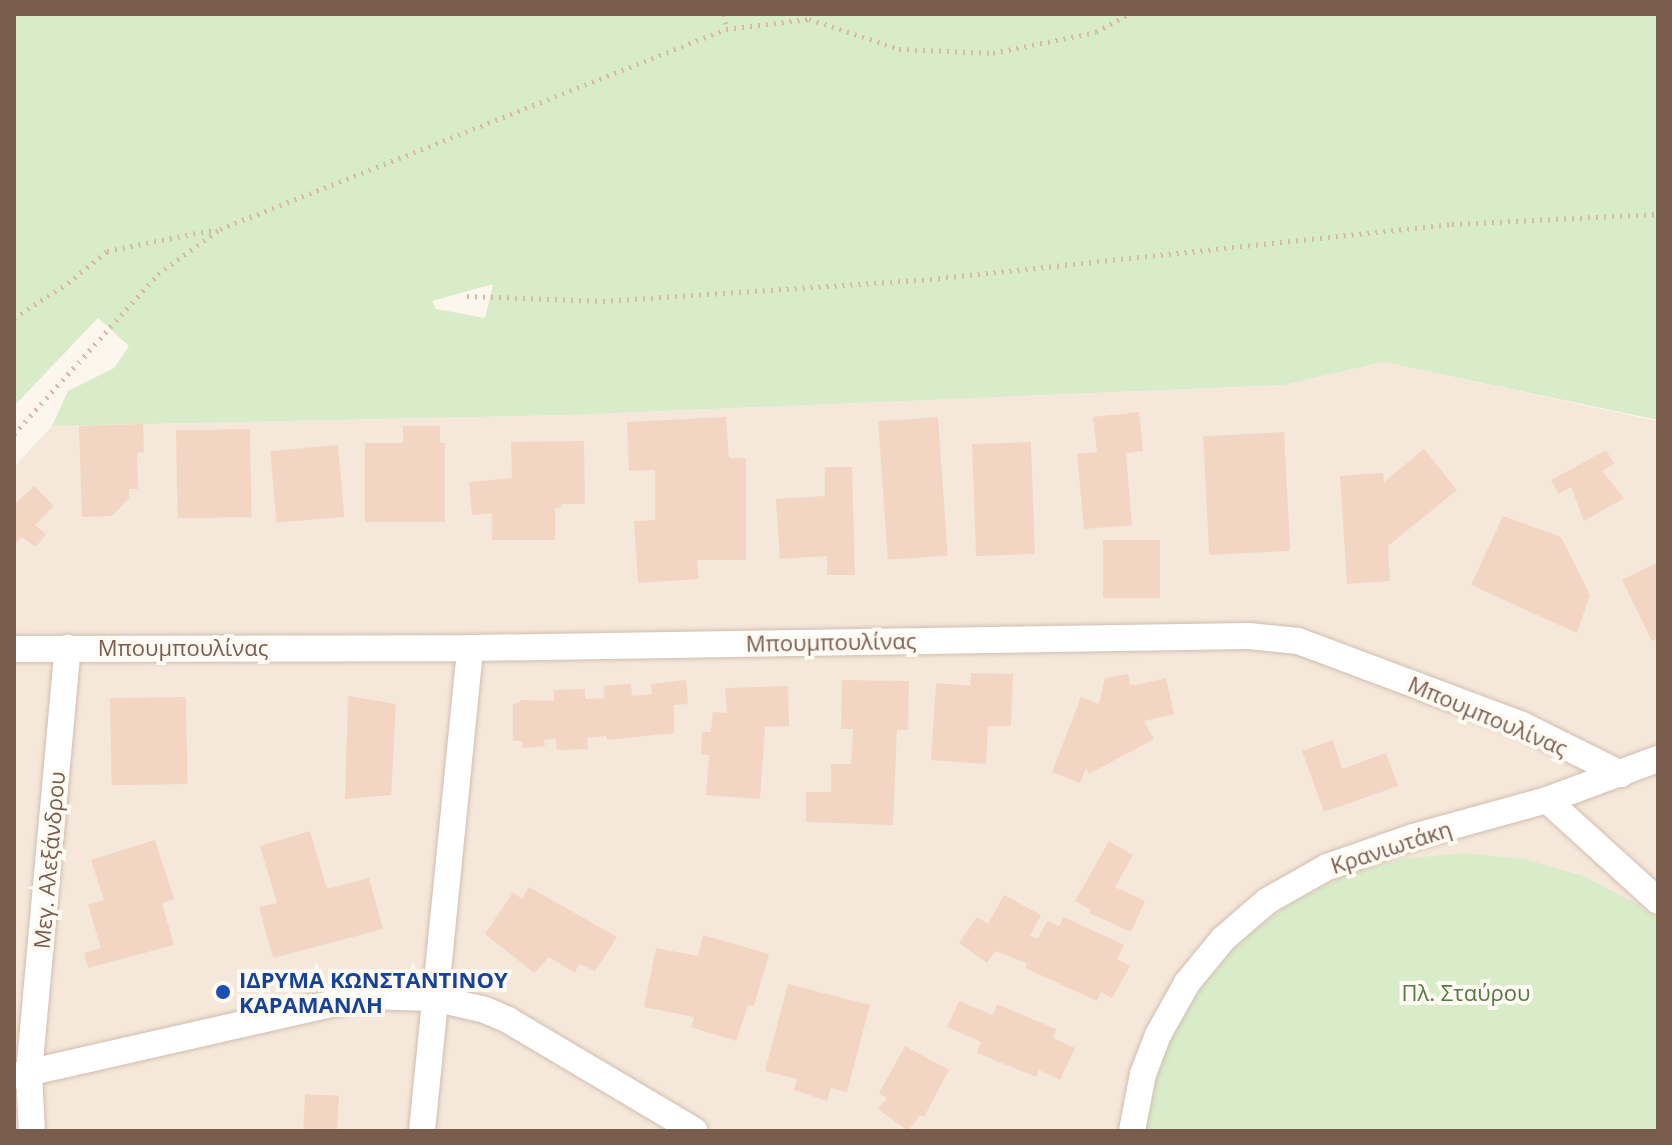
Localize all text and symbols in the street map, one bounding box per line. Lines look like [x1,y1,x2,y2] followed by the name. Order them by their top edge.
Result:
[746,627,916,657] street label: Μπουμπουλίνας
[98,635,268,661] street label: Μπουμπουλίνας
[1404,671,1572,761] street label: Μπουμπουλίνας
[28,770,70,950] street label: Μεγ. Αλεξάνδρου
[1327,815,1455,879] street label: Κρανιωτάκη
[239,966,508,1018] place label: ΙΔΡΥΜΑ ΚΩΝΣΤΑΝΤΙΝΟΥ ΚΑΡΑΜΑΝΛΗ
[1402,980,1530,1006] park label: Πλ. Σταύρου
[214,983,232,1001] marker: ΙΔΡΥΜΑ ΚΩΝΣΤΑΝΤΙΝΟΥ ΚΑΡΑΜΑΝΛΗ

